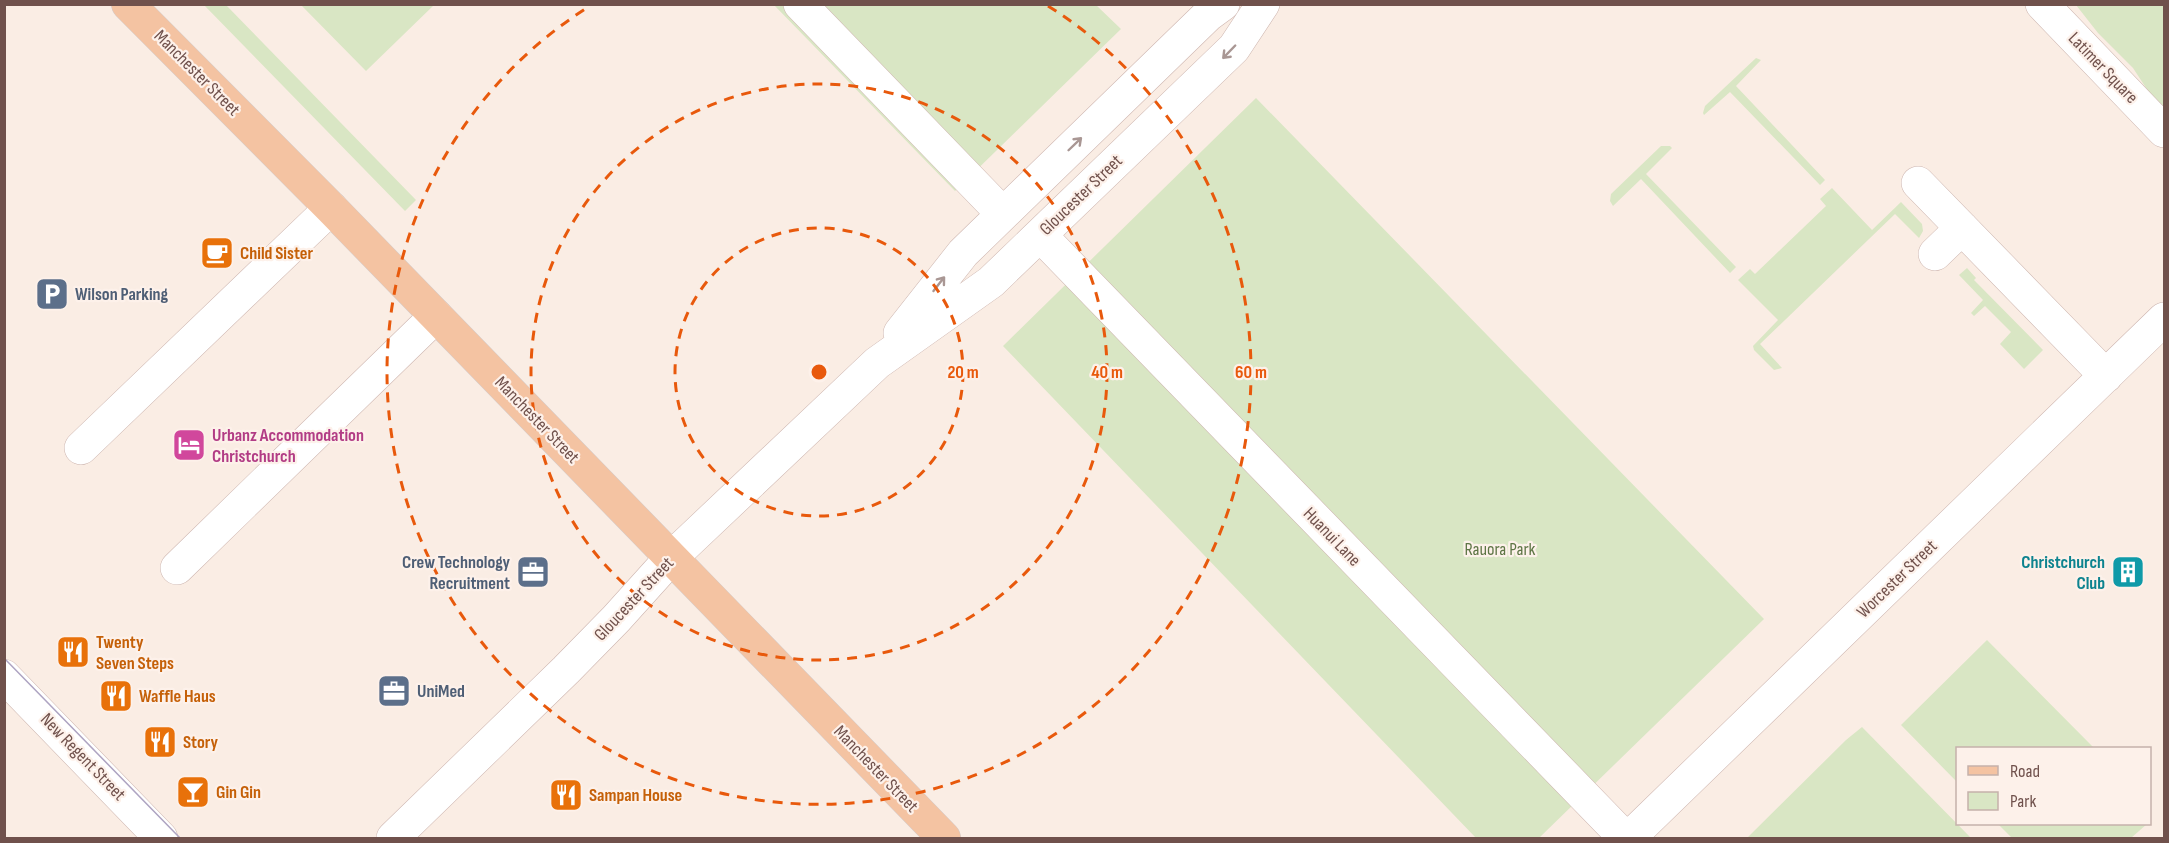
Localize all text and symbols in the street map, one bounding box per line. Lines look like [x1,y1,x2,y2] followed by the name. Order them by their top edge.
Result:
[150,26,245,121] street label: Manchester Street
[2064,28,2142,108] street label: Latimer Square
[1223,44,1237,59] one-way arrow
[1067,137,1082,152] one-way arrow
[1035,150,1127,240] street label: Gloucester Street
[199,235,235,271] cafe icon: Child Sister
[240,243,313,264] place label: Child Sister
[34,276,70,312] parking icon: Wilson Parking
[932,276,945,292] one-way arrow
[75,284,169,305] place label: Wilson Parking
[809,362,829,382] centre of rings
[947,362,979,383] text: 20 m
[1091,362,1123,383] text: 40 m
[1235,362,1267,383] text: 60 m
[490,372,584,468] street label: Manchester Street
[212,425,364,467] place label: Urbanz Accommodation Christchurch
[171,427,207,463] hotel icon: Urbanz Accommodation Christchurch
[1299,503,1365,571] street label: Huanui Lane
[1853,535,1942,622] street label: Worcester Street
[1464,539,1536,560] park label: Rauora Park
[402,552,511,594] place label: Crew Technology Recruitment
[590,552,678,645] street label: Gloucester Street
[2021,552,2105,594] place label: Christchurch Club
[515,554,551,590] office icon: Crew Technology Recruitment
[2110,554,2146,590] building icon: Christchurch Club
[96,632,174,674] place label: Twenty Seven Steps
[55,634,91,670] restaurant icon: Twenty Seven Steps
[376,673,412,709] office icon: UniMed
[98,678,134,714] restaurant icon: Waffle Haus
[417,681,465,702] place label: UniMed
[139,686,216,707] place label: Waffle Haus
[36,709,130,805] street label: New Regent Street
[829,721,923,817] street label: Manchester Street
[142,724,178,760] restaurant icon: Story
[183,732,219,753] place label: Story
[1956,747,2151,825] legend
[2010,761,2040,782] text: Road
[175,774,211,810] bar icon: Gin Gin
[548,777,584,813] restaurant icon: Sampan House
[216,782,261,803] place label: Gin Gin
[589,785,682,806] place label: Sampan House
[2010,791,2036,812] text: Park

